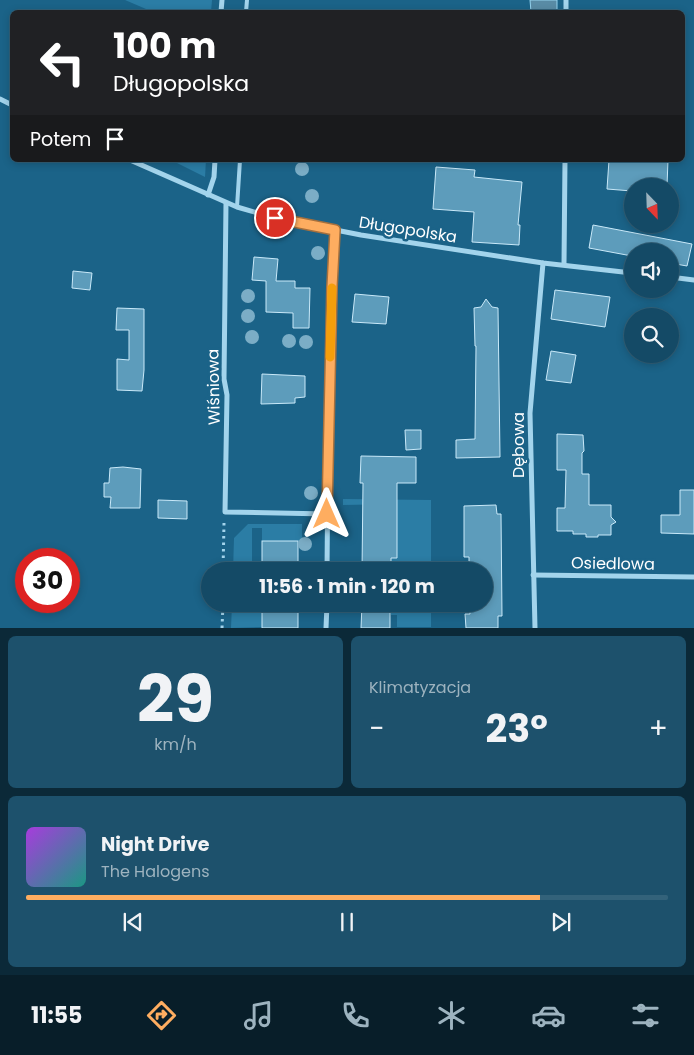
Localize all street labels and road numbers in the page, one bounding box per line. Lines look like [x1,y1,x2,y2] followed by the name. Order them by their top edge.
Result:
[357,210,459,249] street label: Długopolska
[201,349,226,425] street label: Wiśniowa
[507,412,530,478] street label: Dębowa
[571,551,655,576] street label: Osiedlowa

